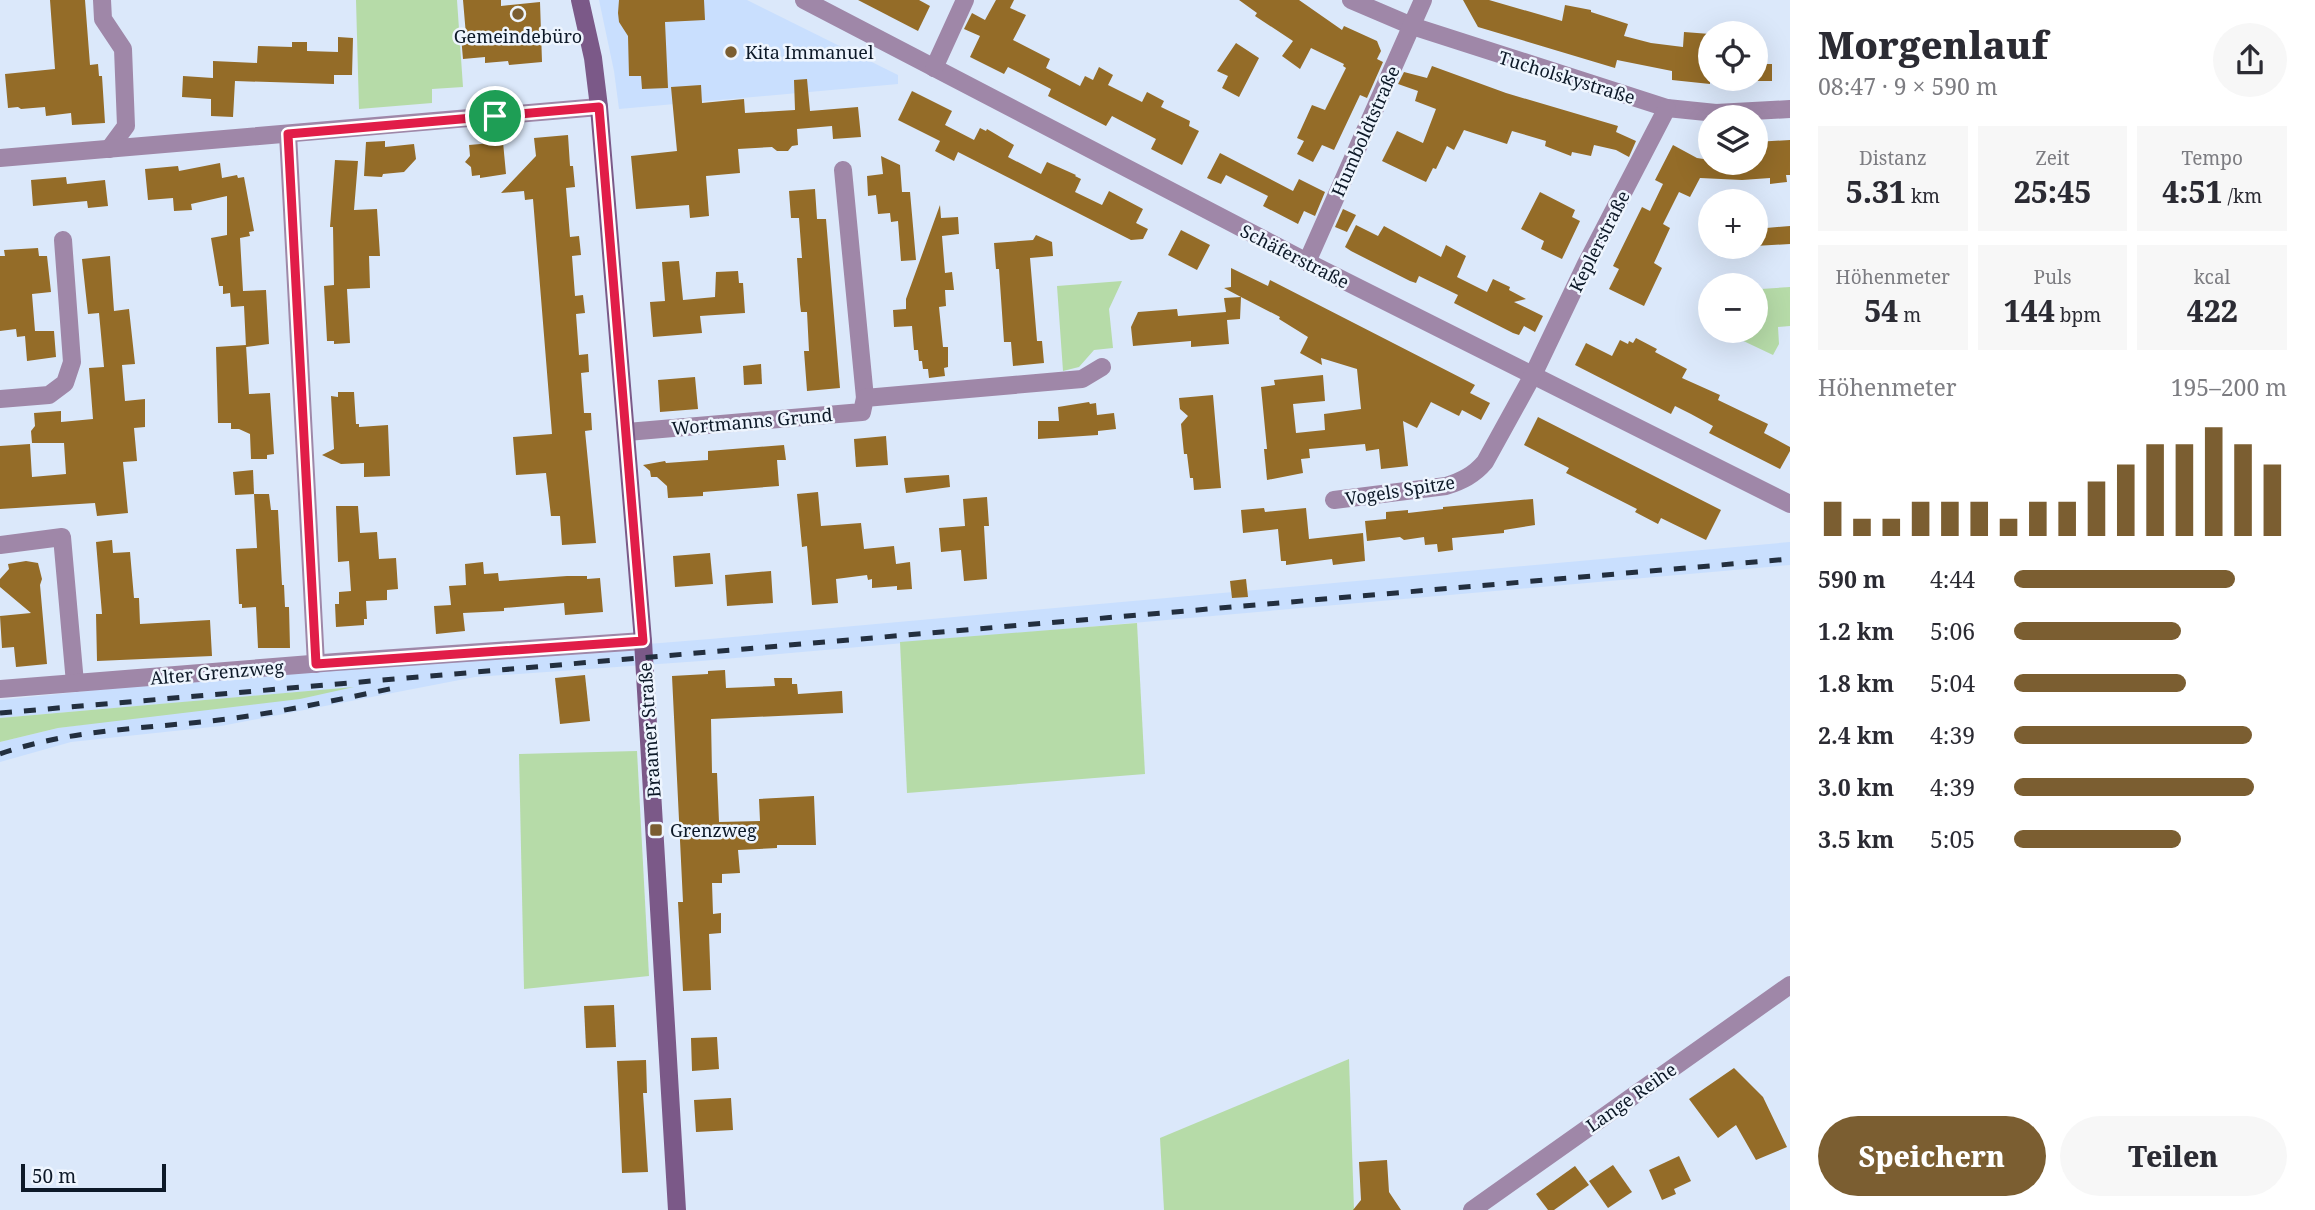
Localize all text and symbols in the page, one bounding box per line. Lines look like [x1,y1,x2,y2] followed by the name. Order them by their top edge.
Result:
[510,6,526,22] marker: Gemeindebüro
[1818,18,2048,70] text: Morgenlauf
[1698,21,1768,343] map controls
[1698,21,1768,91] button: locate
[2213,23,2287,97] button: share
[454,24,582,48] place label: Gemeindebüro
[745,40,874,64] place label: Kita Immanuel
[723,44,739,60] marker: Kita Immanuel
[1496,45,1638,109] street label: Tucholskystraße
[1325,62,1405,200] street label: Humboldtstraße
[1818,70,1998,102] text: 08:47 · 9 × 590 m
[465,86,525,146] pin
[476,97,514,135] icon: arrive
[1698,105,1768,175] button: layers
[1859,145,1927,171] text: Distanz
[2035,145,2070,171] text: Zeit
[2181,145,2243,171] text: Tempo
[1846,171,1906,212] text: 5.31
[2014,171,2091,212] text: 25:45
[2162,171,2223,212] text: 4:51
[1906,183,1940,209] text: km
[2223,183,2262,209] text: /km
[1563,186,1635,296] street label: Keplerstraße
[1698,189,1768,259] button: +
[1237,218,1353,294] street label: Schäferstraße
[1836,264,1950,290] text: Höhenmeter
[2033,264,2072,290] text: Puls
[2194,264,2231,290] text: kcal
[1698,273,1768,343] button: −
[1864,290,1898,331] text: 54
[2004,290,2055,331] text: 144
[2187,290,2238,331] text: 422
[1898,302,1921,328] text: m
[2055,302,2101,328] text: bpm
[1818,371,1957,403] text: Höhenmeter
[2171,371,2287,403] text: 195–200 m
[670,402,834,440] street label: Wortmanns Grund
[1343,469,1457,511] street label: Vogels Spitze
[1818,563,1886,595] text: 590 m
[1930,563,1975,595] text: 4:44
[1818,615,1894,647] text: 1.2 km
[1930,615,1975,647] text: 5:06
[149,654,285,690] street label: Alter Grenzweg
[632,662,666,798] street label: Braamer Straße
[1818,667,1894,699] text: 1.8 km
[1930,667,1975,699] text: 5:04
[1818,719,1894,751] text: 2.4 km
[1930,719,1975,751] text: 4:39
[1818,771,1894,803] text: 3.0 km
[1930,771,1975,803] text: 4:39
[670,818,757,842] place label: Grenzweg
[648,822,664,838] marker: Grenzweg
[1818,823,1894,855] text: 3.5 km
[1930,823,1975,855] text: 5:05
[1581,1057,1681,1137] street label: Lange Reihe
[1818,1116,2046,1196] button: Speichern
[2060,1116,2287,1196] button: Teilen
[21,1161,166,1193] scale bar
[32,1163,76,1189] text: 50 m

